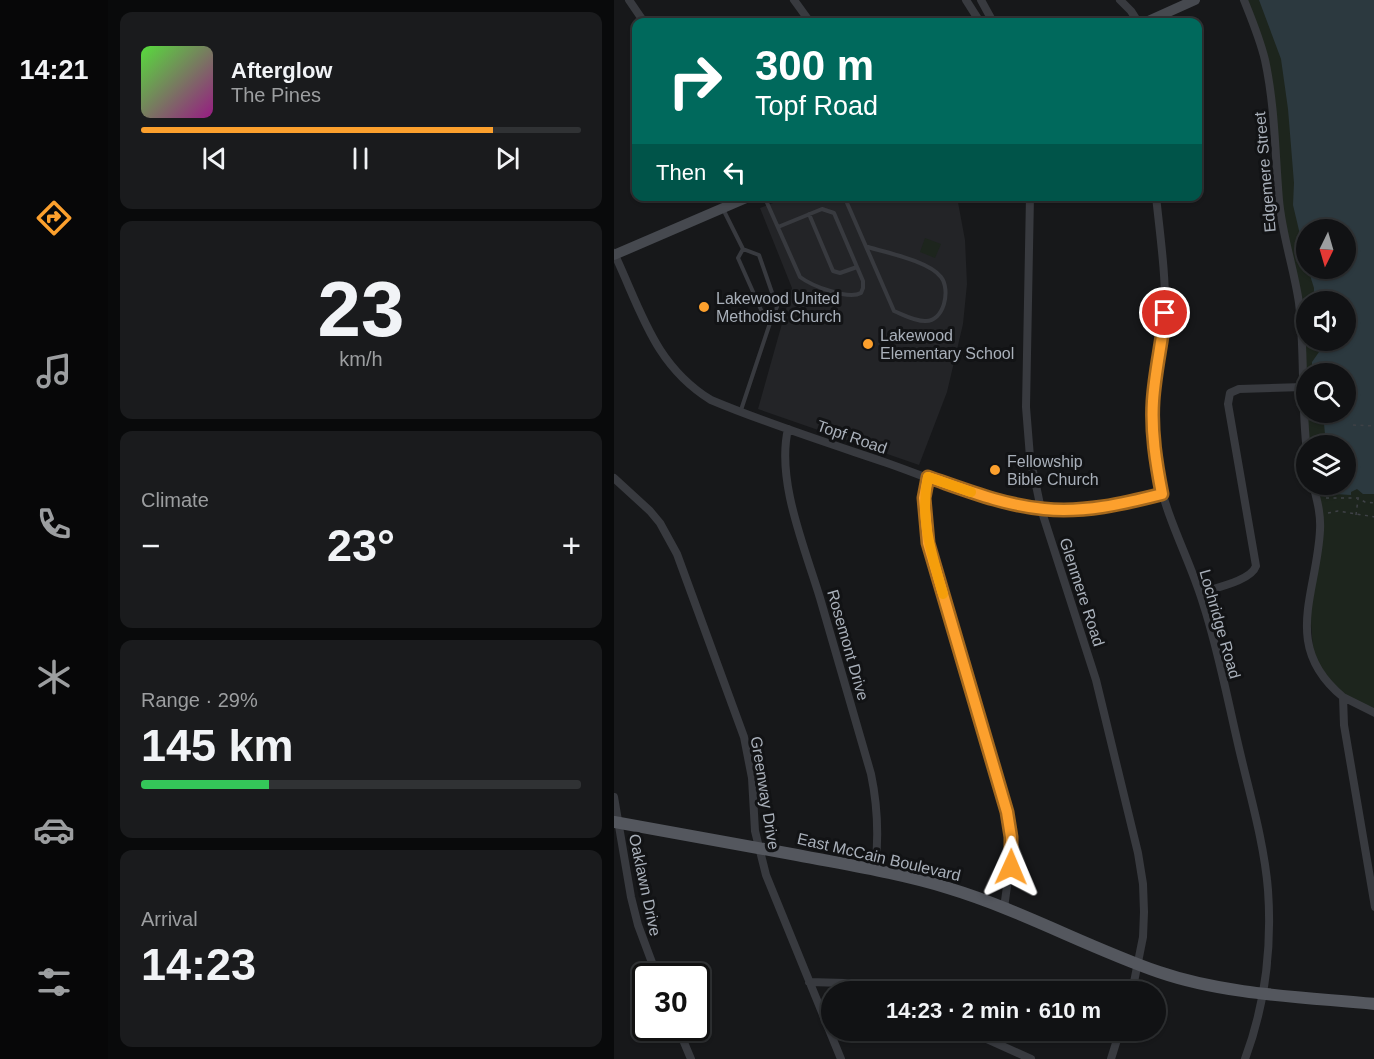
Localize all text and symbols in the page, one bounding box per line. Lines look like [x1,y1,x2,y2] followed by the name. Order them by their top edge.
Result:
[656,42,734,120] icon: right
[755,42,874,89] text: 300 m
[19,55,89,85] text: 14:21
[231,58,332,83] text: Afterglow
[231,84,321,106] text: The Pines
[755,91,878,121] text: Topf Road
[1251,110,1279,233] street label: Edgemere Street
[198,142,231,175] icon: previous
[344,142,377,175] icon: pause
[491,142,524,175] icon: next
[718,156,751,189] icon: left
[656,160,706,185] text: Then
[33,197,75,239] icon: directions
[1296,219,1356,279] north arrow
[1296,219,1356,495] map controls
[318,265,404,353] text: 23
[1139,287,1190,338] pin
[716,290,841,325] place label: Lakewood United Methodist Church
[1296,291,1356,351] button: sound
[1148,296,1181,329] icon: arrive
[697,300,711,314] marker: Lakewood United Methodist Church
[880,327,1014,362] place label: Lakewood Elementary School
[861,337,875,351] marker: Lakewood Elementary School
[339,348,383,370] text: km/h
[33,350,75,392] icon: music
[1296,363,1356,423] button: search
[815,417,889,457] street label: Topf Road
[1296,435,1356,495] button: layers
[1007,453,1099,488] place label: Fellowship Bible Church
[988,463,1002,477] marker: Fellowship Bible Church
[141,489,209,511] text: Climate
[33,503,75,545] icon: phone
[327,520,395,571] text: 23°
[141,527,160,564] text: −
[562,527,581,564] text: +
[1056,536,1108,648] street label: Glenmere Road
[1196,567,1244,681] street label: Lochridge Road
[824,588,872,703] street label: Rosemont Drive
[33,656,75,698] icon: climate
[141,689,258,711] text: Range · 29%
[141,720,294,771] text: 145 km
[748,735,782,851] street label: Greenway Drive
[33,809,75,851] icon: car
[796,830,962,884] street label: East McCain Boulevard
[626,832,664,938] street label: Oaklawn Drive
[979,835,1043,899] position arrow
[141,908,198,930] text: Arrival
[141,939,256,990] text: 14:23
[33,961,75,1003] icon: filters
[632,963,710,1041] speed limit sign: 30
[886,998,1101,1023] text: 14:23 · 2 min · 610 m

